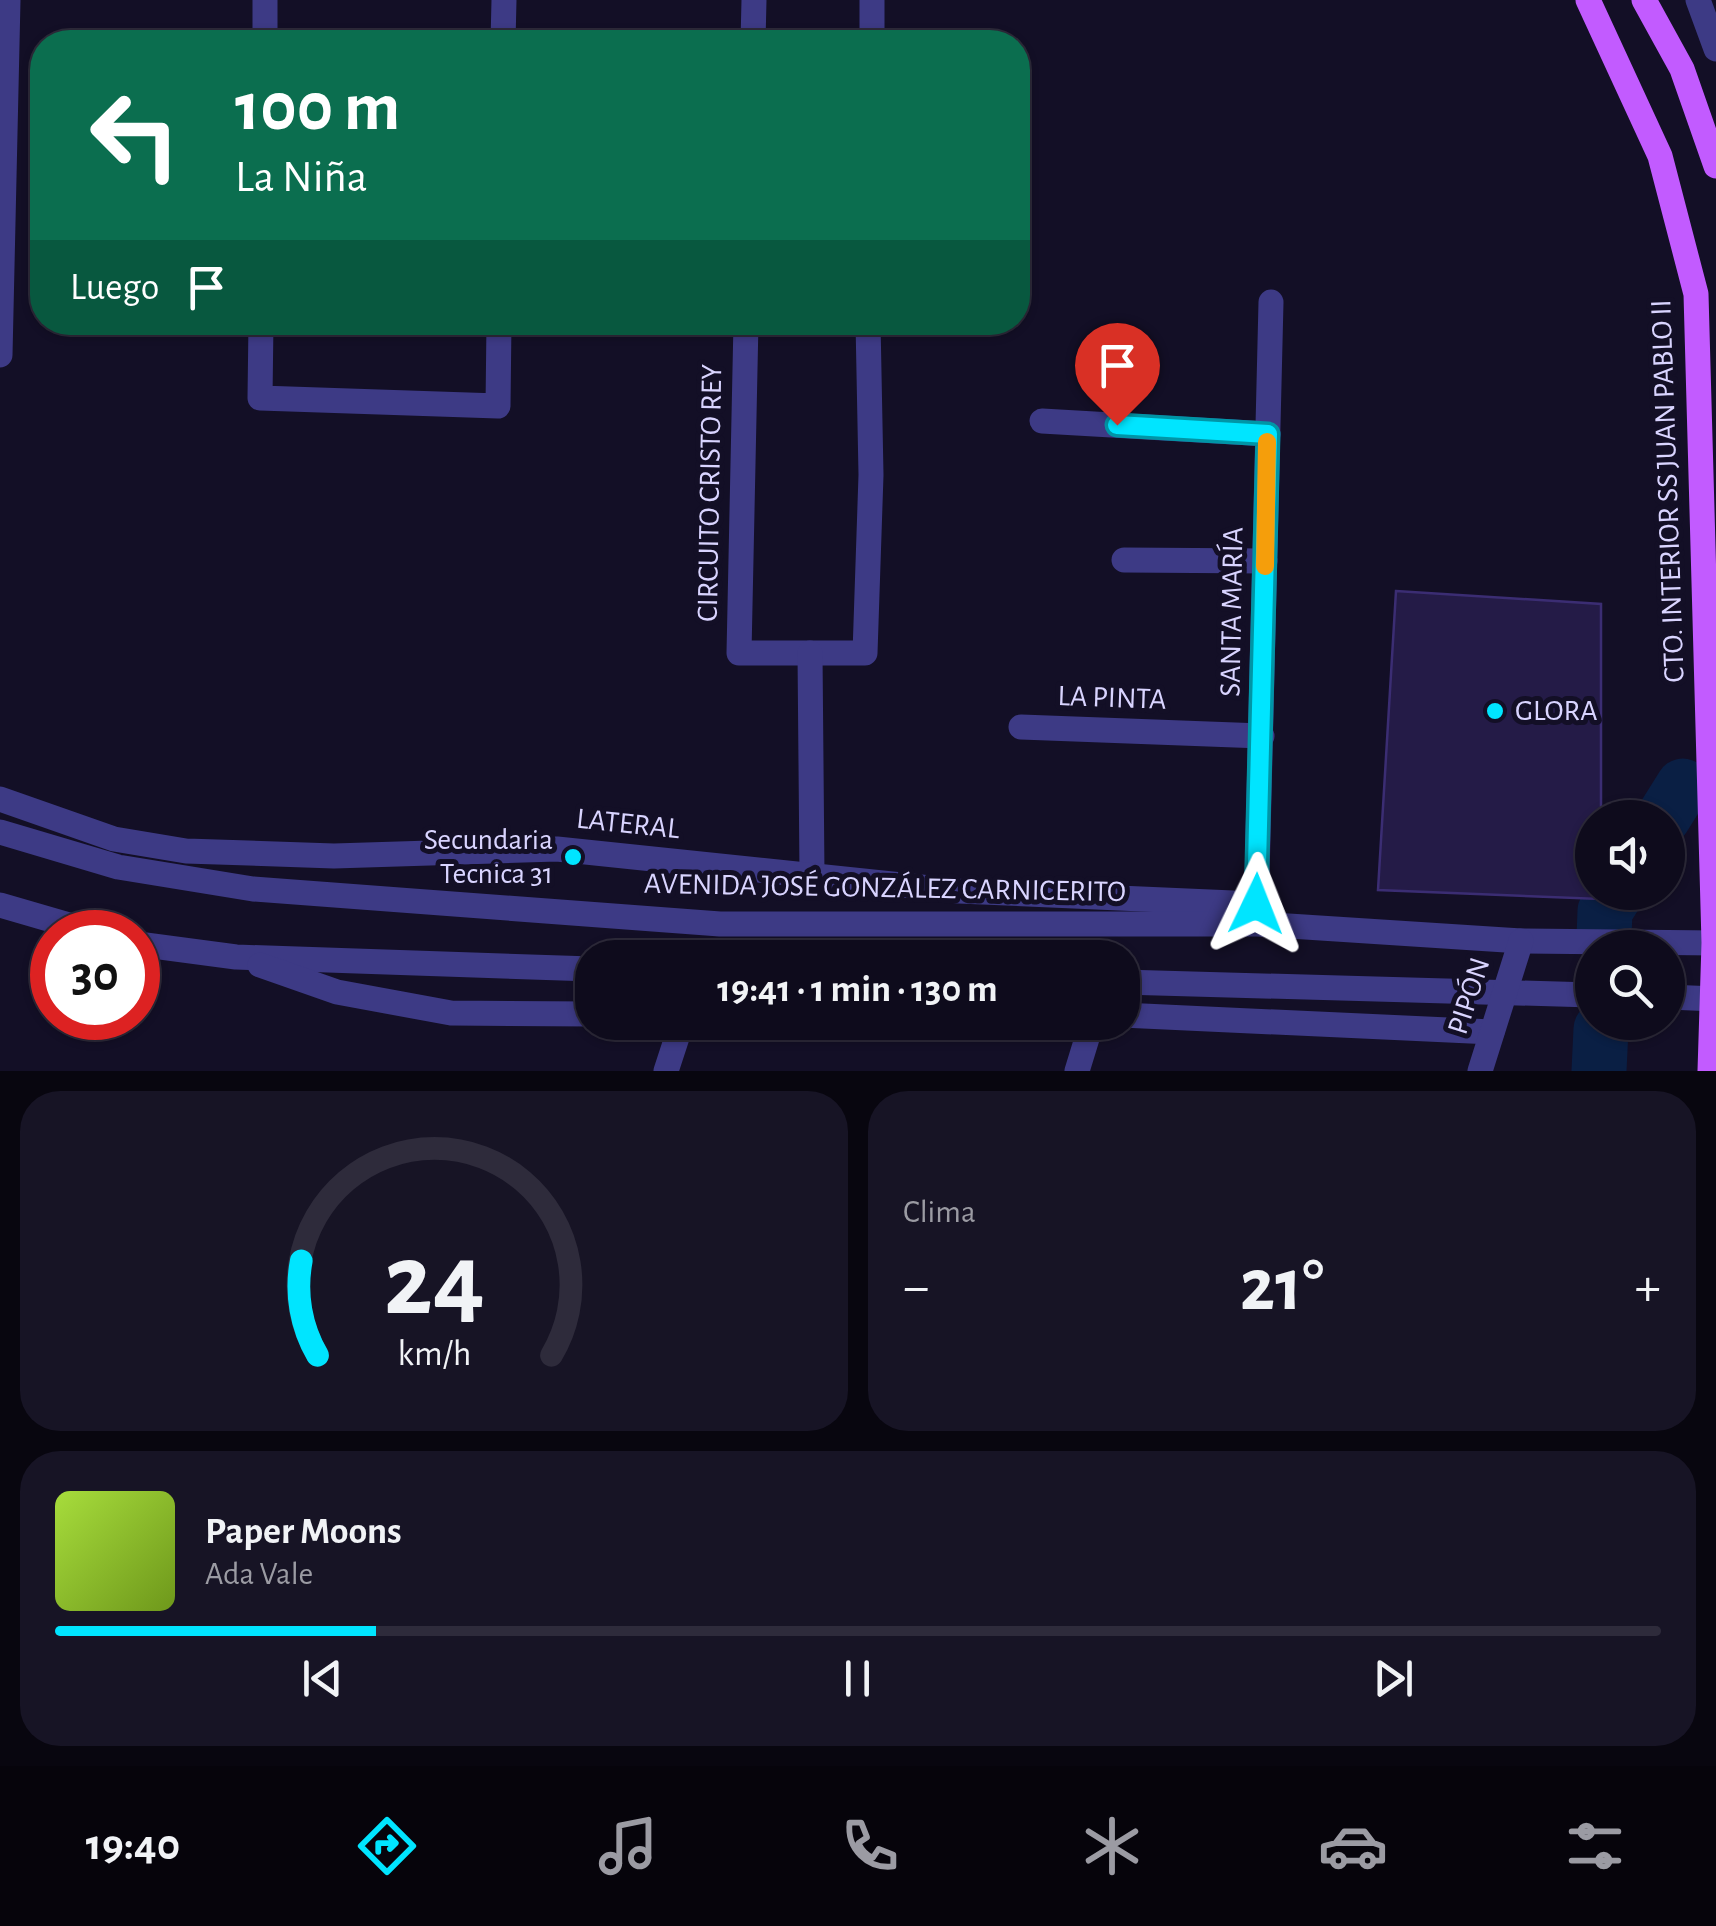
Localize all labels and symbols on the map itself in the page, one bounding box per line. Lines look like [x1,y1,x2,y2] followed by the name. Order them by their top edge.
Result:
[1646,299,1690,683] street label: CTO. INTERIOR SS JUAN PABLO II
[1075,323,1160,426] pin
[693,364,727,622] street label: CIRCUITO CRISTO REY
[1214,527,1248,697] street label: SANTA MARÍA
[1057,681,1167,715] street label: LA PINTA
[1515,696,1597,726] place label: GLORA
[1484,700,1506,722] marker: GLORA
[575,804,682,844] street label: LATERAL
[424,825,553,889] place label: Secundaria Tecnica 31
[562,846,584,868] marker: Secundaria Tecnica 31
[1204,852,1308,956] position arrow
[644,867,1126,907] street label: AVENIDA JOSÉ GONZÁLEZ CARNICERITO
[30,910,160,1040] speed limit sign: 30
[1441,953,1495,1038] street label: PIPÓN

